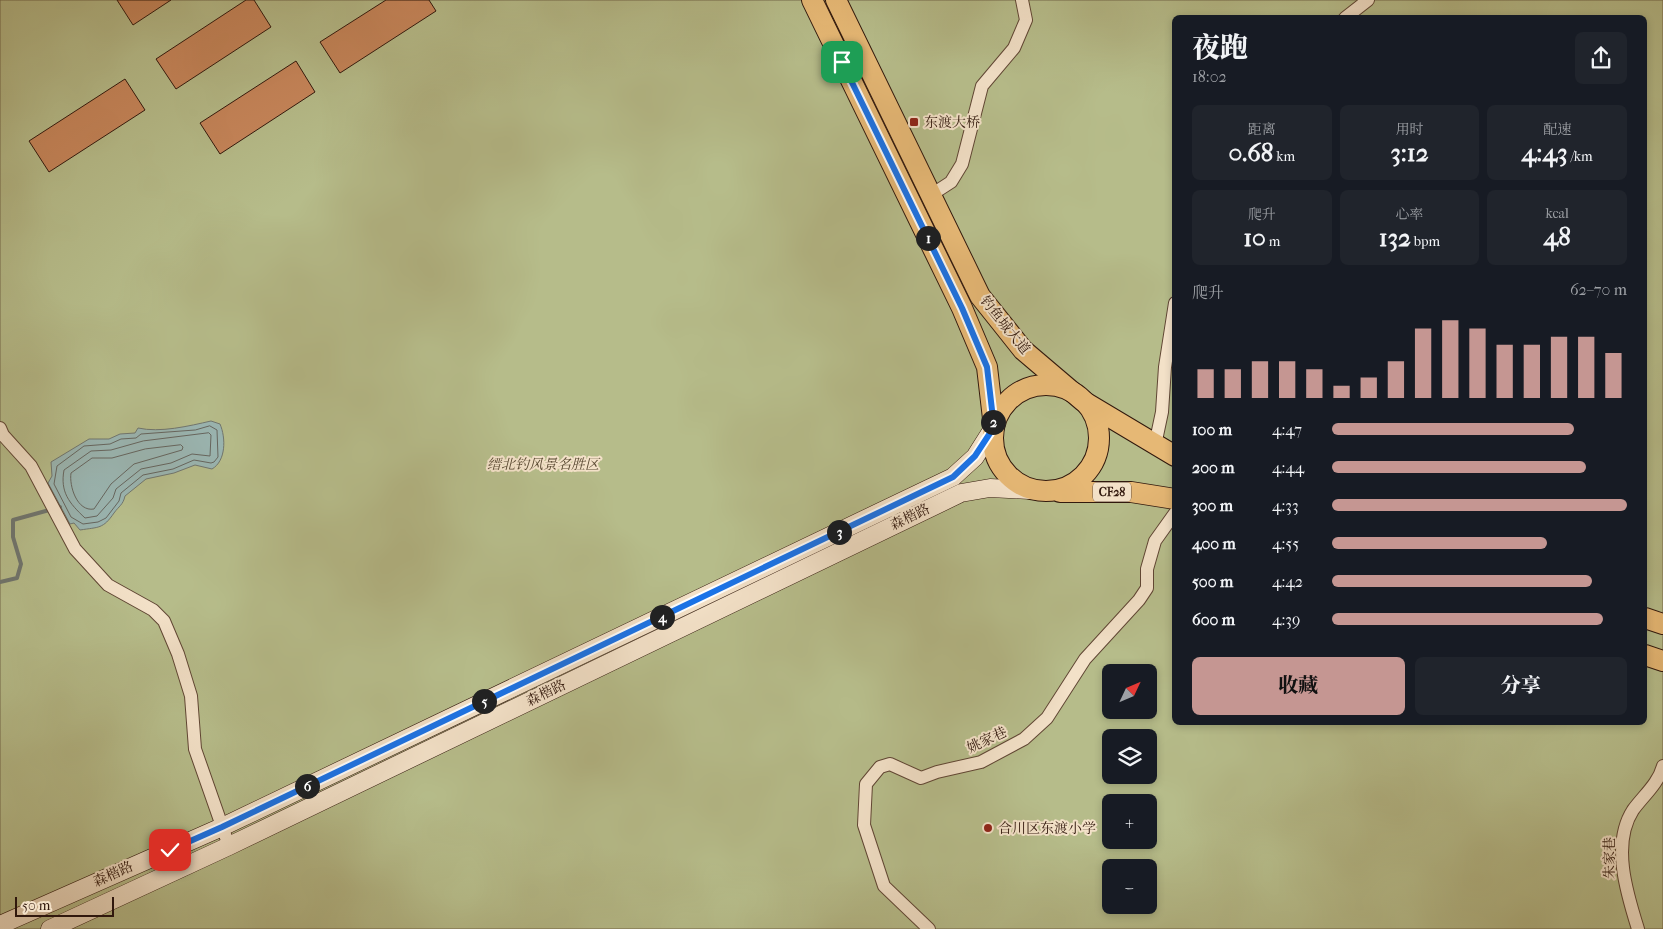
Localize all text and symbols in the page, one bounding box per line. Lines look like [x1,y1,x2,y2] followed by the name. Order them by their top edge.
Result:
[1192,31,1248,64] text: 夜跑
[1575,32,1627,84] button: share
[821,41,863,83] pin
[828,48,856,76] icon: arrive
[1192,67,1227,86] text: 18:02
[924,114,980,131] place label: 东渡大桥
[908,116,920,128] marker: 东渡大桥
[1248,121,1276,138] text: 距离
[1395,121,1423,138] text: 用时
[1543,121,1571,138] text: 配速
[1229,138,1273,167] text: 0.68
[1390,138,1429,167] text: 3:12
[1522,138,1567,167] text: 4:43
[1273,148,1295,165] text: km
[1567,148,1593,165] text: /km
[1545,205,1569,222] text: kcal
[1248,206,1276,223] text: 爬升
[1395,206,1423,223] text: 心率
[1544,222,1571,251] text: 48
[1243,223,1266,252] text: 10
[1379,223,1411,252] text: 132
[916,226,940,250] pin: 1
[926,230,931,247] text: 1
[1266,233,1280,250] text: m
[1411,233,1440,250] text: bpm
[1570,280,1627,299] text: 62–70 m
[1192,283,1224,302] text: 爬升
[976,292,1034,358] street label: 钓鱼城大道
[980,410,1006,434] pin: 2
[990,414,997,431] text: 2
[1192,420,1232,439] text: 100 m
[1272,420,1302,439] text: 4:47
[487,456,601,473] park label: 缙北钓风景名胜区
[1192,458,1235,477] text: 200 m
[1272,458,1304,477] text: 4:44
[1093,482,1131,502] road number: CF28
[1192,496,1233,515] text: 300 m
[1272,496,1298,515] text: 4:33
[887,500,933,534] street label: 森楷路
[826,520,852,544] pin: 3
[837,524,842,541] text: 3
[1192,534,1236,553] text: 400 m
[1272,534,1299,553] text: 4:55
[1192,572,1233,591] text: 500 m
[1272,572,1303,591] text: 4:42
[650,604,674,630] pin: 4
[658,609,667,626] text: 4
[1192,610,1235,629] text: 600 m
[1272,610,1300,629] text: 4:39
[1192,657,1405,715] button: 收藏
[1415,657,1627,715] button: 分享
[1102,664,1158,719] north arrow
[1102,664,1157,914] map controls
[523,676,569,710] street label: 森楷路
[472,688,496,714] pin: 5
[481,693,488,710] text: 5
[964,723,1010,757] street label: 姚家巷
[1102,729,1157,784] button: layers
[294,774,320,798] pin: 6
[304,778,311,795] text: 6
[1102,794,1157,849] button: +
[998,820,1096,837] place label: 合川区东渡小学
[982,822,994,834] marker: 合川区东渡小学
[149,829,191,871] pin
[156,836,184,864] icon: check
[1601,837,1618,879] street label: 朱家巷
[90,858,136,890] street label: 森楷路
[1102,859,1157,914] button: −
[15,894,114,917] scale bar
[22,897,50,914] text: 50 m

